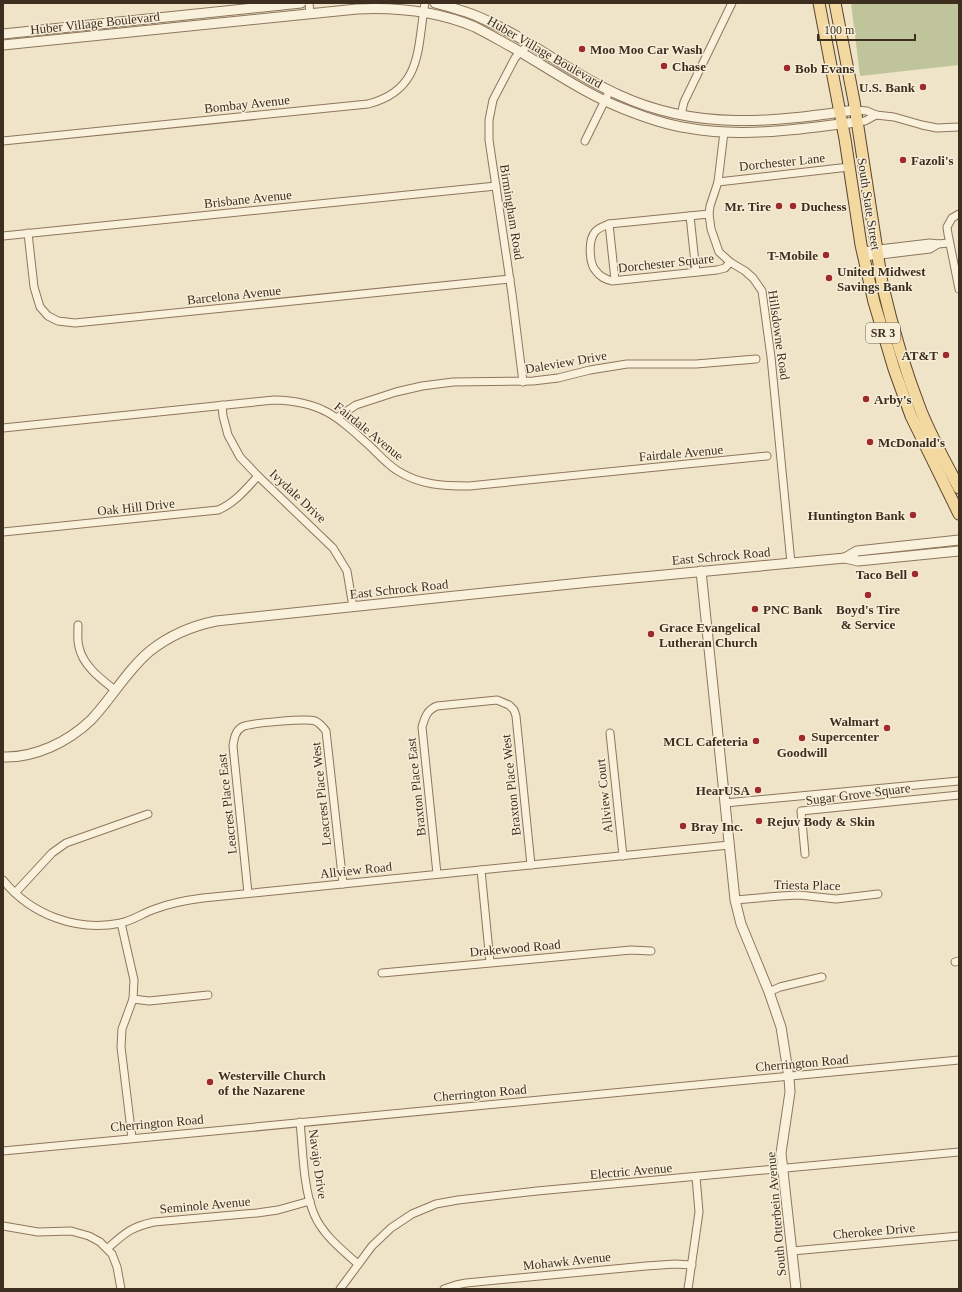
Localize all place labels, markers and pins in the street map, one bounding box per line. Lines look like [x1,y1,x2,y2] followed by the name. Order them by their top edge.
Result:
[590,42,703,57] place label: Moo Moo Car Wash
[577,44,587,54] marker: Moo Moo Car Wash
[672,59,706,74] place label: Chase
[659,61,669,71] marker: Chase
[795,61,855,76] place label: Bob Evans
[782,63,792,73] marker: Bob Evans
[859,80,916,95] place label: U.S. Bank
[918,82,928,92] marker: U.S. Bank
[911,153,954,168] place label: Fazoli's
[898,155,908,165] marker: Fazoli's
[725,199,771,214] place label: Mr. Tire
[801,199,847,214] place label: Duchess
[774,201,784,211] marker: Mr. Tire
[788,201,798,211] marker: Duchess
[767,248,818,263] place label: T-Mobile
[821,250,831,260] marker: T-Mobile
[837,264,926,294] place label: United Midwest Savings Bank
[824,273,834,283] marker: United Midwest Savings Bank
[901,348,938,363] place label: AT&T
[941,350,951,360] marker: AT&T
[874,392,912,407] place label: Arby's
[861,394,871,404] marker: Arby's
[878,435,945,450] place label: McDonald's
[865,437,875,447] marker: McDonald's
[808,508,906,523] place label: Huntington Bank
[908,510,918,520] marker: Huntington Bank
[856,567,907,582] place label: Taco Bell
[910,569,920,579] marker: Taco Bell
[863,590,873,600] marker: Boyd's Tire & Service
[763,602,823,617] place label: PNC Bank
[836,602,900,632] place label: Boyd's Tire & Service
[750,604,760,614] marker: PNC Bank
[659,620,761,650] place label: Grace Evangelical Lutheran Church
[646,629,656,639] marker: Grace Evangelical Lutheran Church
[811,714,880,744] place label: Walmart Supercenter
[882,723,892,733] marker: Walmart Supercenter
[797,733,807,743] marker: Goodwill
[663,734,748,749] place label: MCL Cafeteria
[751,736,761,746] marker: MCL Cafeteria
[777,745,828,760] place label: Goodwill
[696,783,751,798] place label: HearUSA
[753,785,763,795] marker: HearUSA
[767,814,876,829] place label: Rejuv Body & Skin
[754,816,764,826] marker: Rejuv Body & Skin
[691,819,743,834] place label: Bray Inc.
[678,821,688,831] marker: Bray Inc.
[218,1068,326,1098] place label: Westerville Church of the Nazarene
[205,1077,215,1087] marker: Westerville Church of the Nazarene

